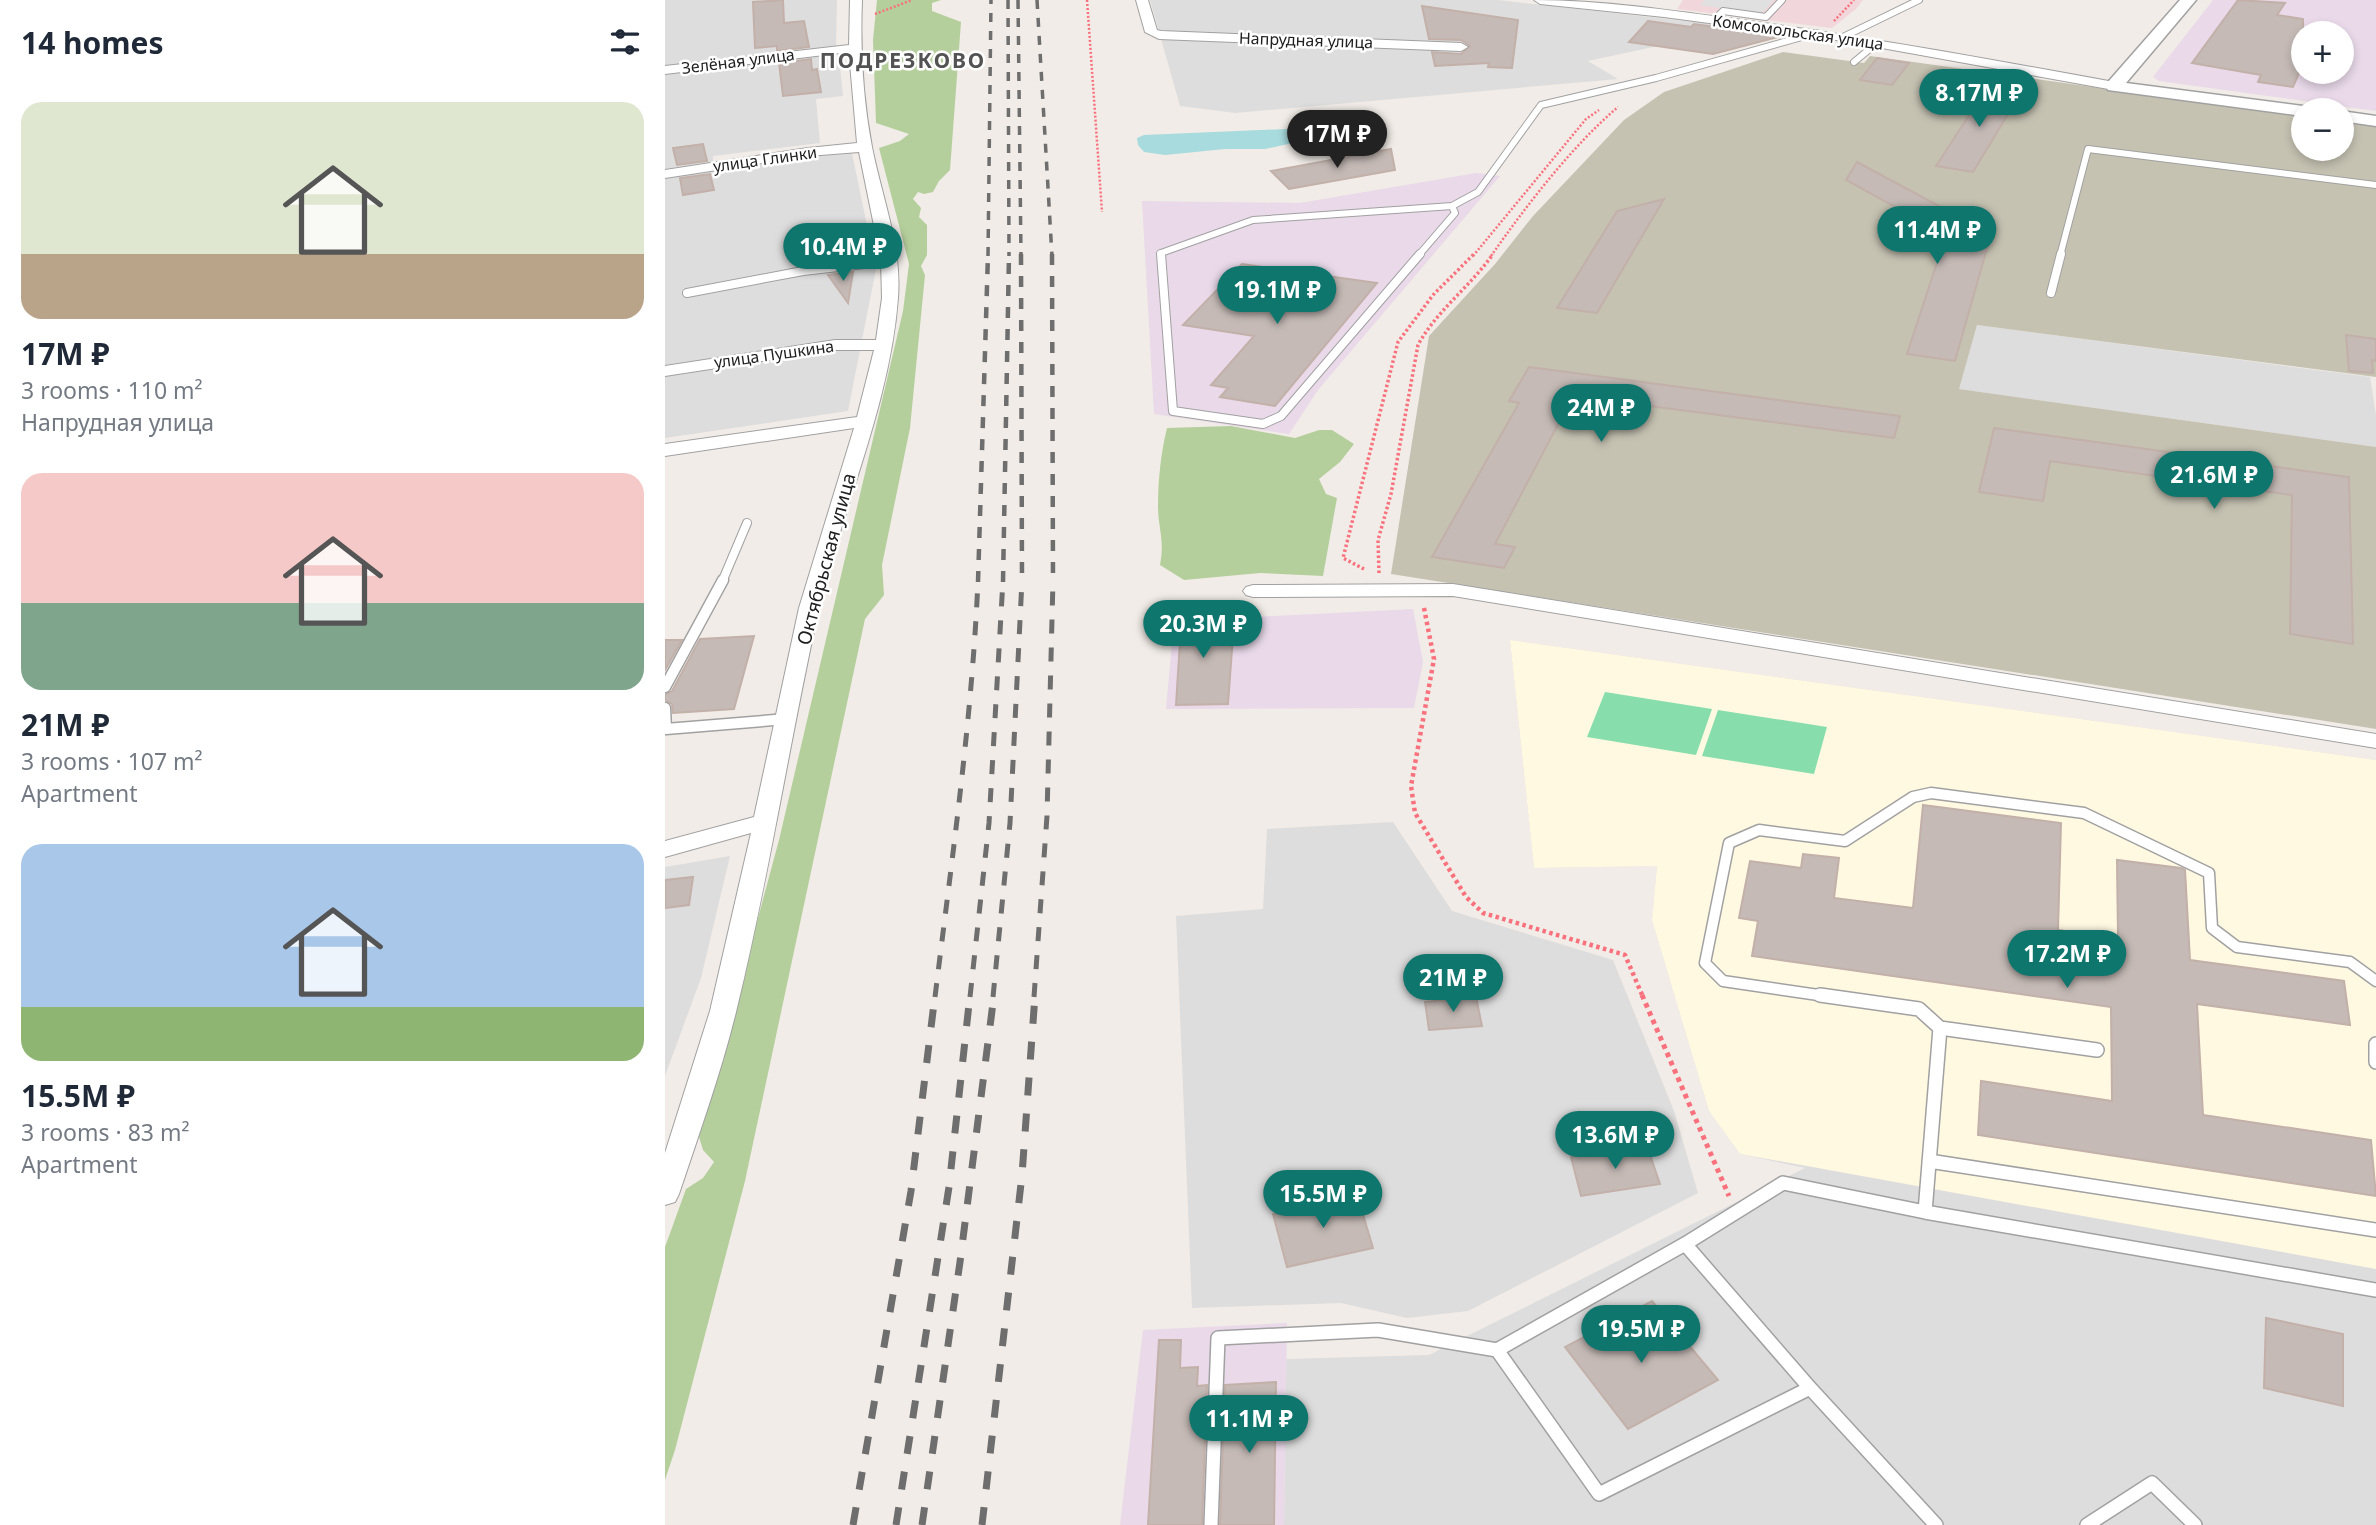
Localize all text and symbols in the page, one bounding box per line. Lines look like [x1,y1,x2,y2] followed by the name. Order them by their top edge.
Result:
[1711,9,1885,55] street label: Комсомольская улица
[2291,21,2354,161] map controls
[2291,21,2354,84] button: +
[21,22,164,63] text: 14 homes
[606,23,644,61] icon: filters
[1239,27,1373,53] street label: Напрудная улица
[680,43,796,79] street label: Зелёная улица
[820,46,986,74] district label: ПОДРЕЗКОВО
[1914,69,2044,129] pin: 8.17M ₽
[1935,76,2023,108] text: 8.17M ₽
[2291,98,2354,161] button: −
[1288,110,1386,170] pin: 17M ₽
[1303,117,1371,149] text: 17M ₽
[712,141,818,177] street label: улица Глинки
[270,147,396,273] icon: home
[1872,206,2002,266] pin: 11.4M ₽
[1893,213,1981,245] text: 11.4M ₽
[778,224,908,283] pin: 10.4M ₽
[799,230,887,262] text: 10.4M ₽
[1212,266,1342,326] pin: 19.1M ₽
[1233,273,1321,305] text: 19.1M ₽
[21,333,109,374] text: 17M ₽
[713,335,835,373] street label: улица Пушкина
[21,374,203,406] text: 3 rooms · 110 m²
[1552,384,1650,444] pin: 24M ₽
[1567,391,1635,423] text: 24M ₽
[21,406,214,438] text: Напрудная улица
[2149,452,2279,511] pin: 21.6M ₽
[2170,458,2258,490] text: 21.6M ₽
[791,470,861,648] street label: Октябрьская улица
[270,518,396,644] icon: home
[1138,600,1268,660] pin: 20.3M ₽
[1159,607,1247,639] text: 20.3M ₽
[21,704,109,745] text: 21M ₽
[21,745,203,777] text: 3 rooms · 107 m²
[21,777,138,809] text: Apartment
[270,889,396,1015] icon: home
[2002,930,2132,990] pin: 17.2M ₽
[2023,937,2111,969] text: 17.2M ₽
[1404,954,1502,1014] pin: 21M ₽
[1419,961,1487,993] text: 21M ₽
[21,1075,135,1116] text: 15.5M ₽
[1550,1112,1680,1171] pin: 13.6M ₽
[21,1116,190,1148] text: 3 rooms · 83 m²
[1571,1118,1659,1150] text: 13.6M ₽
[21,1148,138,1180] text: Apartment
[1258,1170,1388,1230] pin: 15.5M ₽
[1279,1177,1367,1209] text: 15.5M ₽
[1576,1306,1706,1365] pin: 19.5M ₽
[1597,1312,1685,1344] text: 19.5M ₽
[1184,1396,1314,1455] pin: 11.1M ₽
[1205,1402,1293,1434] text: 11.1M ₽

